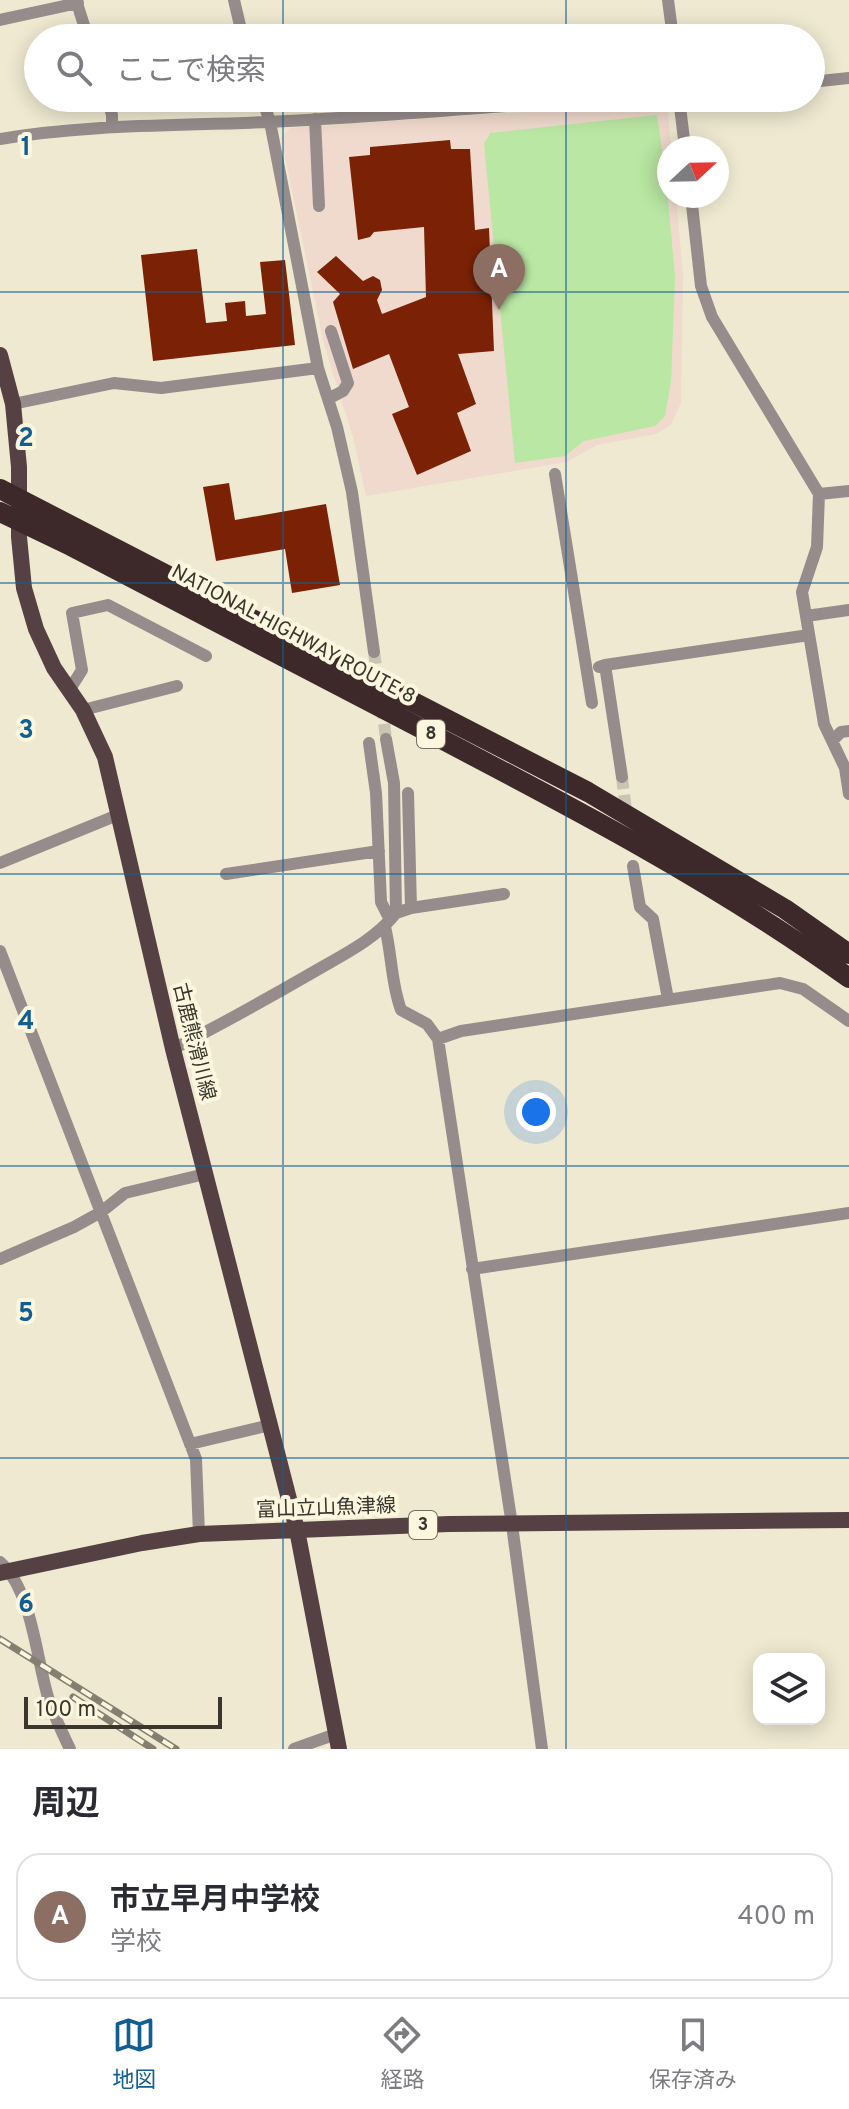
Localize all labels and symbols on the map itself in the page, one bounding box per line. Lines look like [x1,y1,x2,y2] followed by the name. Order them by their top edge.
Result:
[21,132,31,165] text: 1
[657,136,729,208] north arrow
[473,244,525,310] pin: A
[18,423,34,456] text: 2
[166,559,420,711] street label: NATIONAL HIGHWAY ROUTE 8
[18,715,34,748] text: 3
[417,720,445,748] road number: 8
[166,981,220,1103] street label: 古鹿熊滑川線
[18,1006,34,1039] text: 4
[516,1092,556,1132] your location
[18,1298,34,1331] text: 5
[256,1494,396,1524] street label: 富山立山魚津線
[409,1511,437,1539] road number: 3
[18,1589,34,1622] text: 6
[24,1693,222,1729] scale bar

